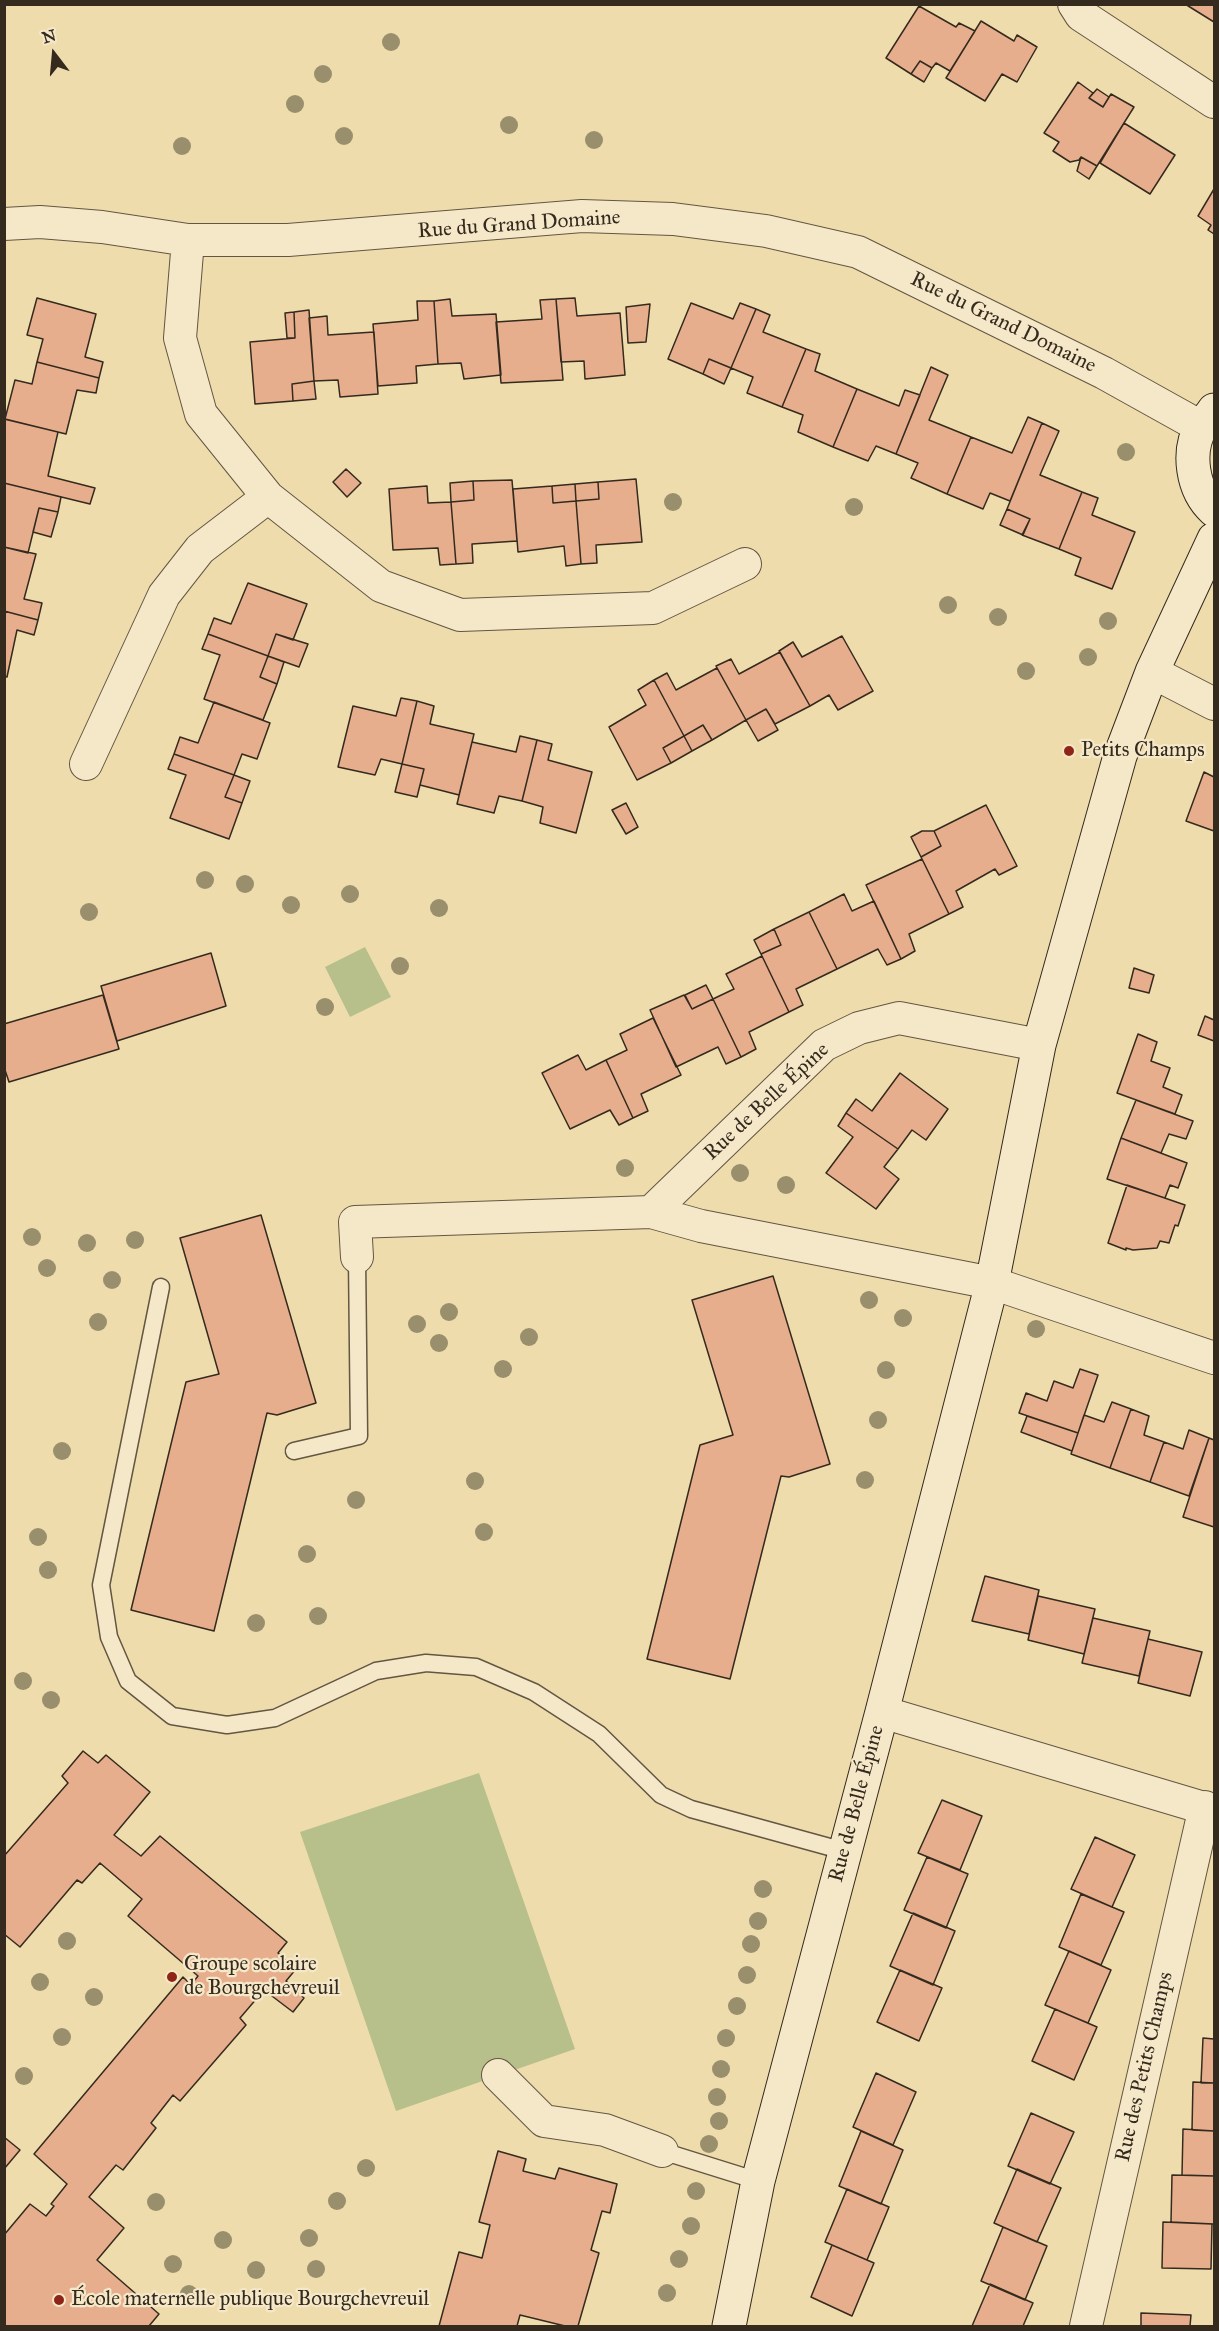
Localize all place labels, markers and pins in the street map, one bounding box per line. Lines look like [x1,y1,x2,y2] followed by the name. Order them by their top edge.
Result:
[1081,738,1205,764] place label: Petits Champs
[1062,744,1076,758] marker: Petits Champs
[184,1952,340,2002] place label: Groupe scolaire de Bourgchevreuil
[165,1970,179,1984] marker: Groupe scolaire de Bourgchevreuil
[71,2287,429,2313] place label: École maternelle publique Bourgchevreuil
[52,2293,66,2307] marker: École maternelle publique Bourgchevreuil

